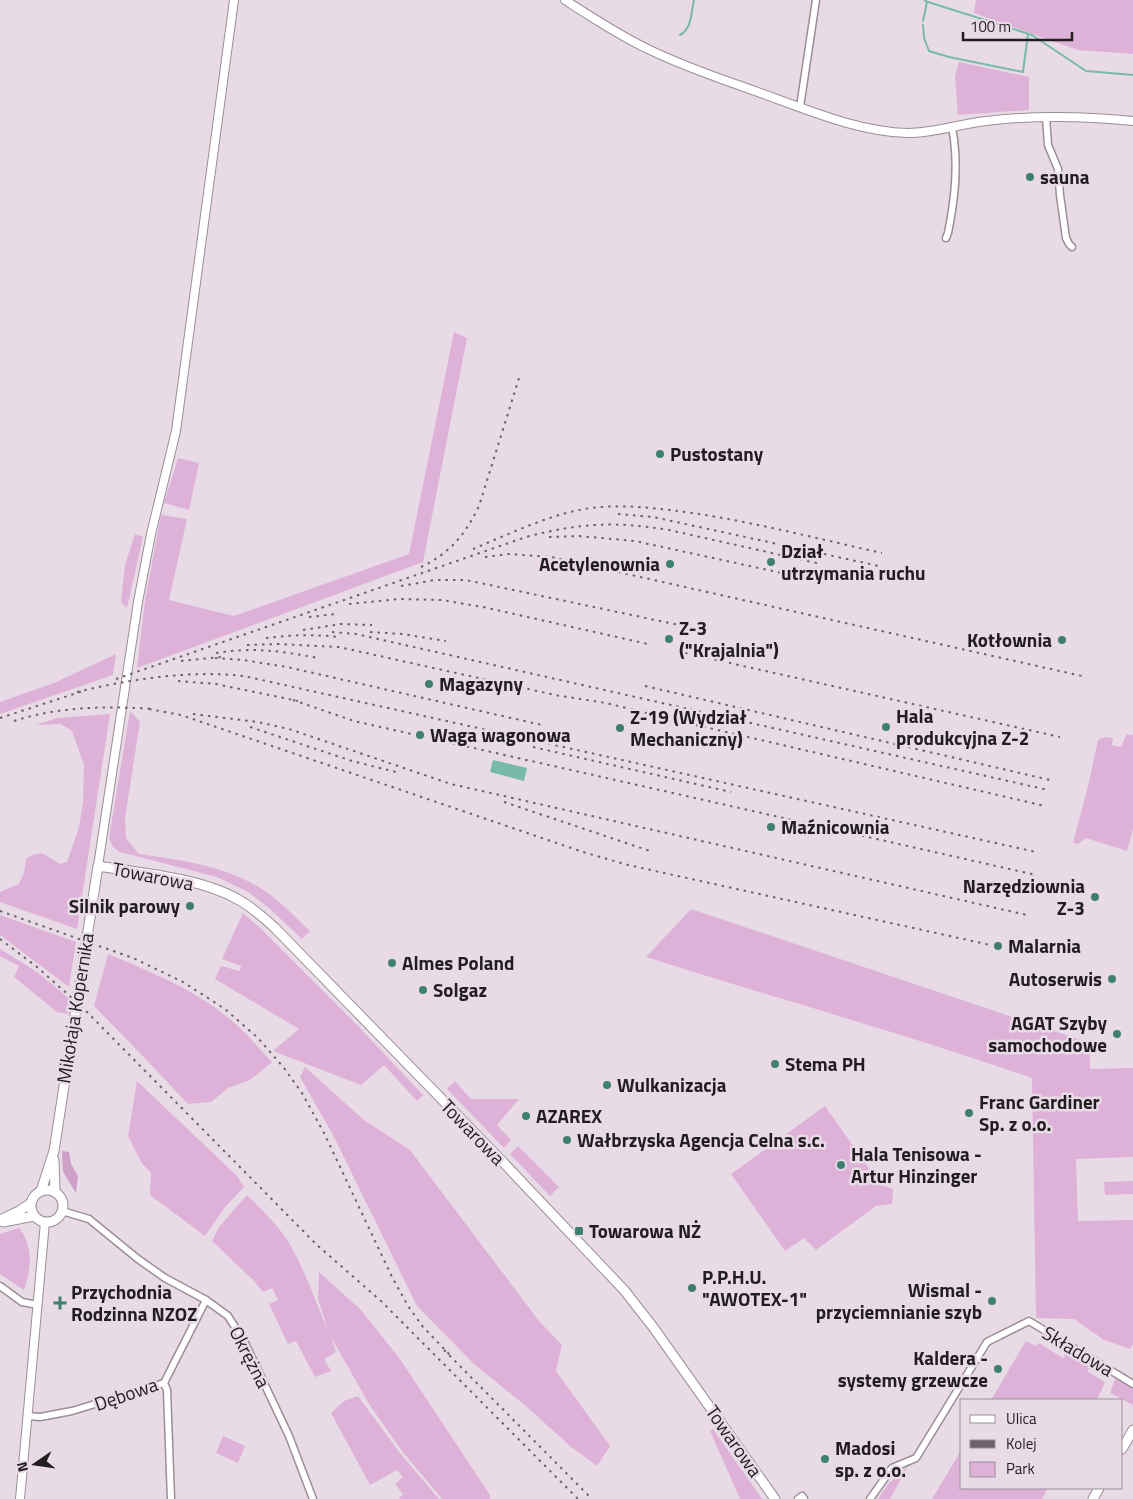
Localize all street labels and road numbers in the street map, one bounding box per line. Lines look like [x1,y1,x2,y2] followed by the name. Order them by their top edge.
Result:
[110,853,197,898] street label: Towarowa
[48,930,101,1085] street label: Mikołaja Kopernika
[434,1092,513,1172] street label: Towarowa
[1037,1318,1120,1384] street label: Składowa
[223,1321,279,1393] street label: Okrężna
[90,1369,162,1418] street label: Dębowa
[699,1399,770,1483] street label: Towarowa

